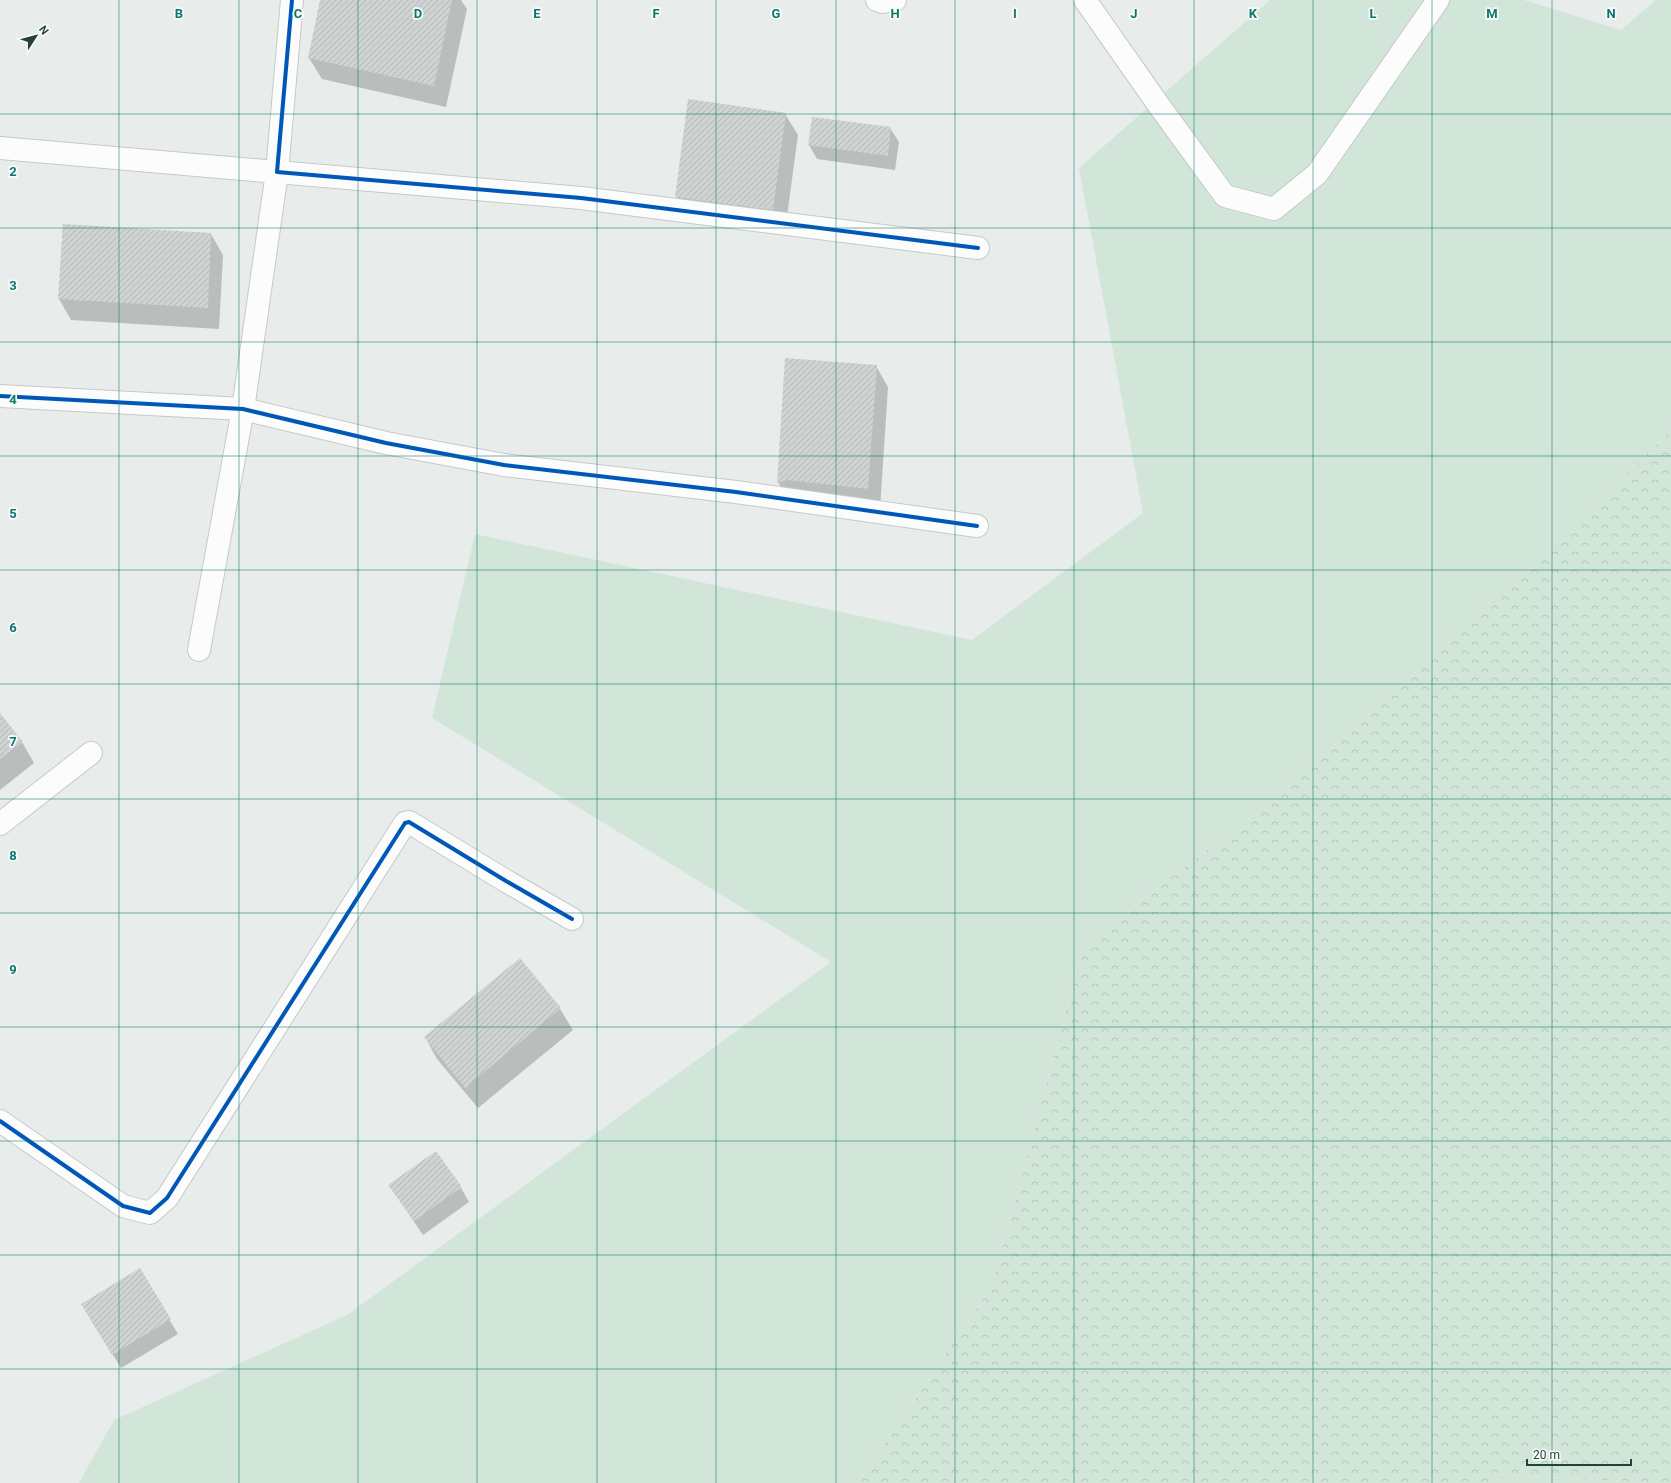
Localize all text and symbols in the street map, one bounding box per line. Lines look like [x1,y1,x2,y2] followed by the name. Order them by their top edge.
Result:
[175,6,183,21] text: B
[294,6,303,21] text: C
[414,6,422,21] text: D
[533,6,541,21] text: E
[652,6,660,21] text: F
[772,6,781,21] text: G
[890,6,900,21] text: H
[1013,6,1017,21] text: I
[1130,6,1138,21] text: J
[1249,6,1258,21] text: K
[1369,6,1377,21] text: L
[1486,6,1498,21] text: M
[1606,6,1616,21] text: N
[16,16,56,56] north arrow
[36,23,51,38] text: N
[9,164,17,179] text: 2
[9,278,17,293] text: 3
[9,392,17,407] text: 4
[9,506,17,521] text: 5
[9,620,17,635] text: 6
[9,734,17,749] text: 7
[9,848,17,863] text: 8
[9,962,17,977] text: 9
[1527,1441,1631,1467] scale bar
[1533,1448,1560,1462] text: 20 m

